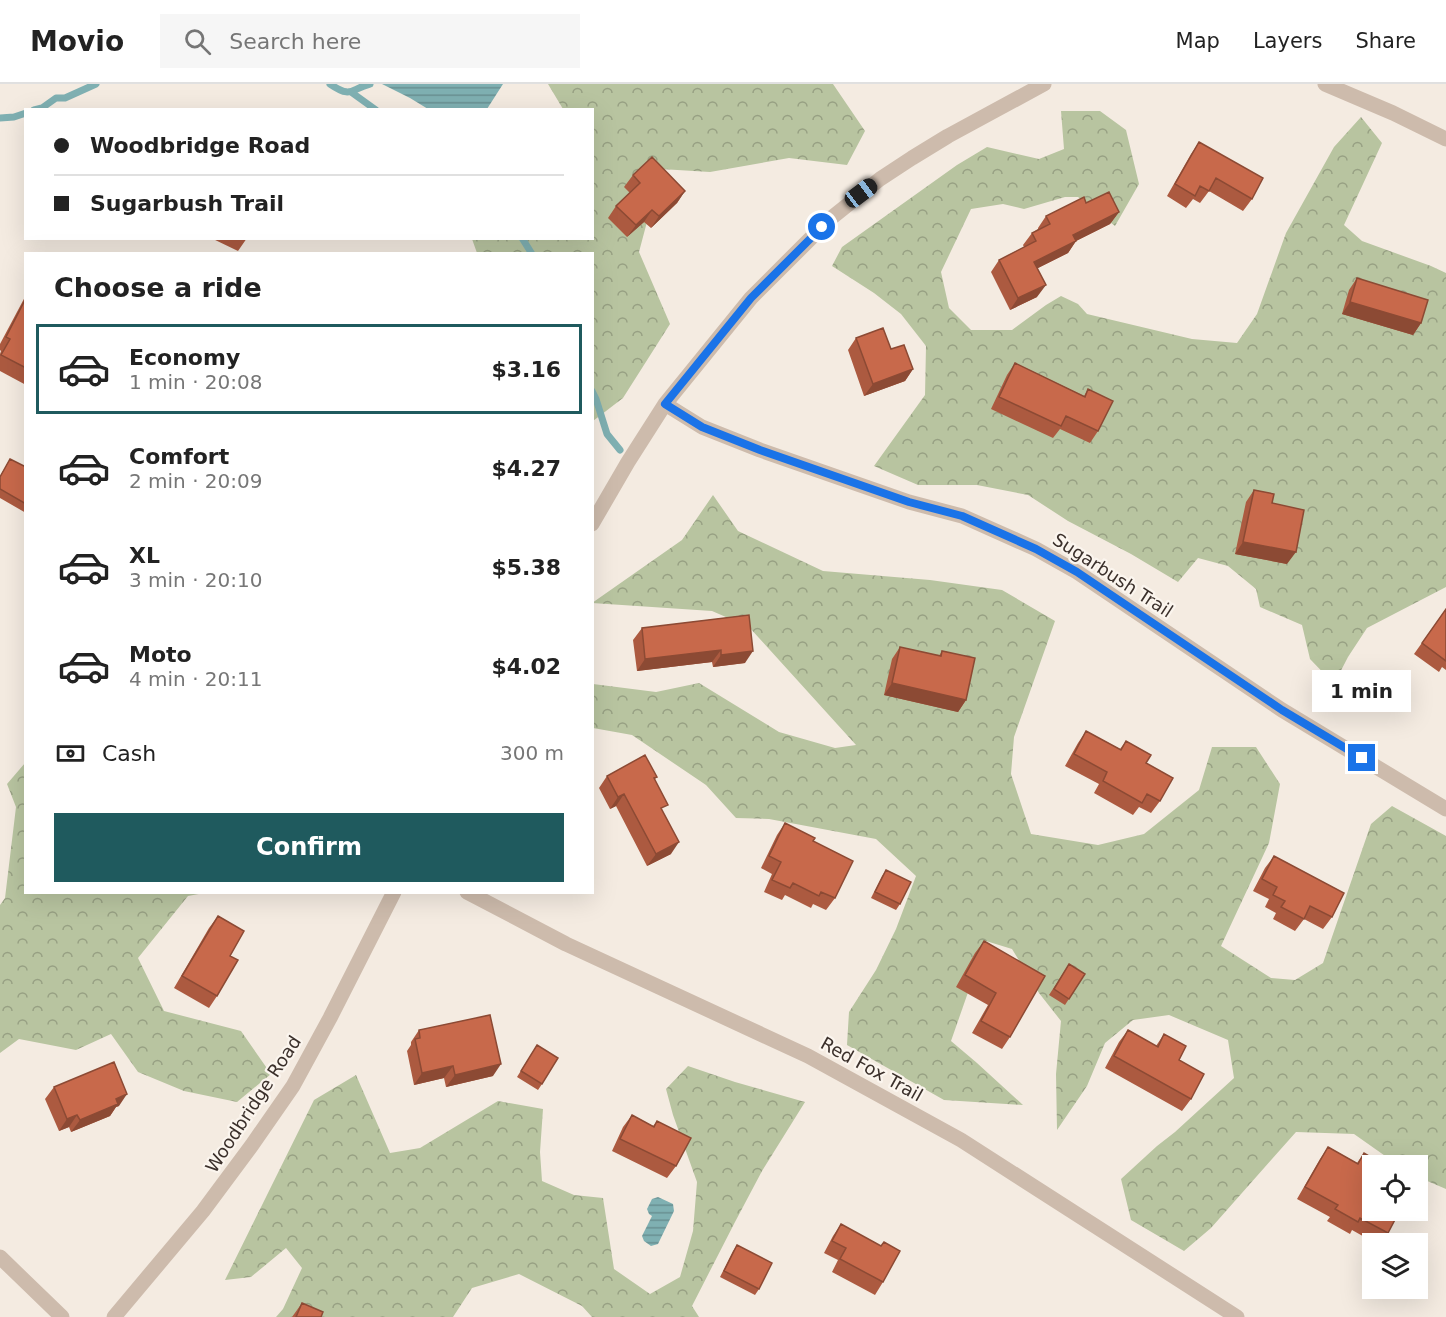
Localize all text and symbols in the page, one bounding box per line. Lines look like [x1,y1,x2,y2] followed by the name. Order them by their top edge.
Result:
[160,14,580,68] search box
[30,25,124,58] text: Movio
[181,25,214,58] icon: search
[229,29,361,54] text: Search here
[1176,29,1220,53] text: Map
[1253,29,1322,53] text: Layers
[1355,29,1416,53] text: Share
[90,133,310,158] text: Woodbridge Road
[841,175,881,211] car
[90,191,284,216] text: Sugarbush Trail
[808,213,835,240] route start
[54,272,262,303] text: Choose a ride
[57,342,111,396] icon: car
[129,345,240,370] text: Economy
[491,357,561,382] text: $3.16
[129,370,263,394] text: 1 min · 20:08
[57,441,111,495] icon: car
[129,444,229,469] text: Comfort
[491,456,561,481] text: $4.27
[129,469,263,493] text: 2 min · 20:09
[1049,528,1177,622] street label: Sugarbush Trail
[57,540,111,594] icon: car
[129,543,160,568] text: XL
[491,555,561,580] text: $5.38
[129,568,263,592] text: 3 min · 20:10
[57,639,111,693] icon: car
[129,642,192,667] text: Moto
[491,654,561,679] text: $4.02
[129,667,263,691] text: 4 min · 20:11
[1312,671,1412,713] callout: 1 min
[1330,679,1393,703] text: 1 min
[54,737,87,770] icon: cash
[102,741,156,766] text: Cash
[500,741,564,765] text: 300 m
[1348,744,1375,771] route end
[54,813,564,882] button: Confirm
[201,1032,305,1176] street label: Woodbridge Road
[817,1032,927,1106] street label: Red Fox Trail
[1362,1155,1428,1299] map controls
[1362,1155,1428,1221] button: locate
[1362,1233,1428,1299] button: layers

